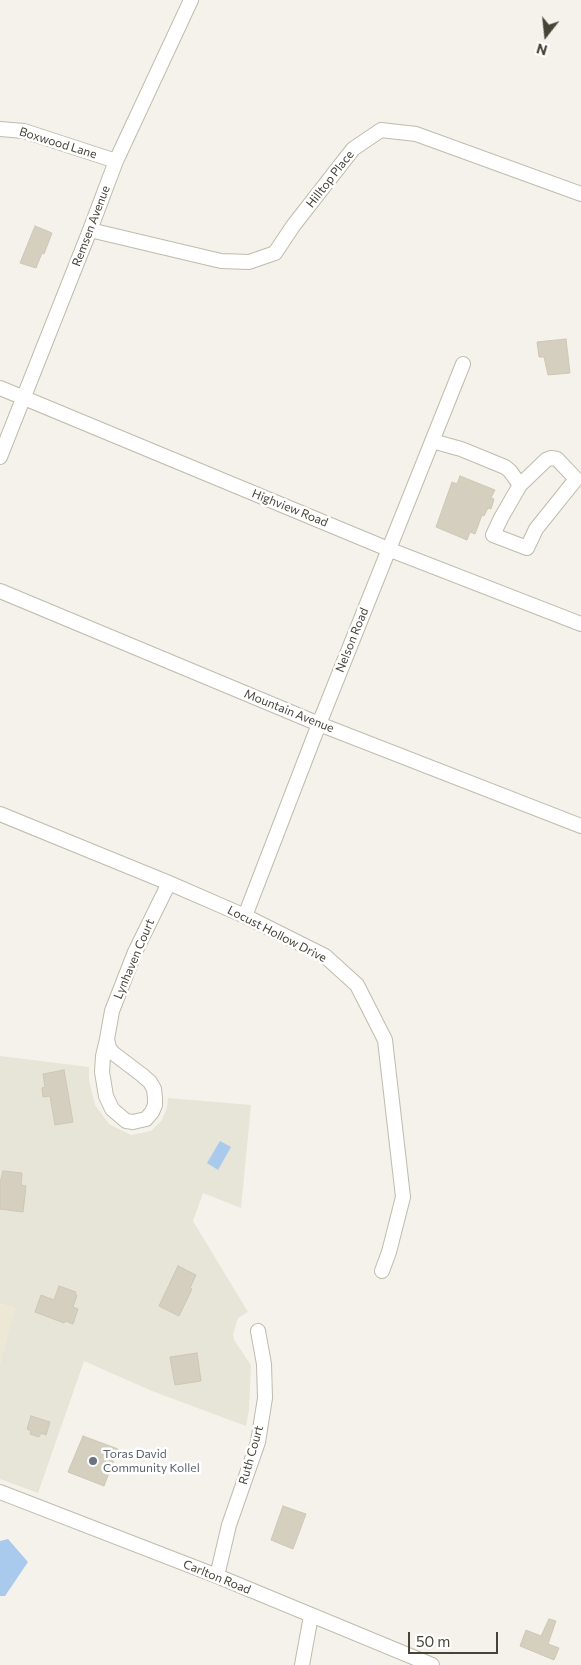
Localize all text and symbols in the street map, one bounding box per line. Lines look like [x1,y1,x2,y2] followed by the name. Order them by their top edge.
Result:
[521,10,571,60] north arrow
[534,40,549,60] text: N
[17,124,99,162] street label: Boxwood Lane
[303,148,357,210] street label: Hilltop Place
[69,184,113,268] street label: Remsen Avenue
[250,486,330,530] street label: Highview Road
[333,606,371,674] street label: Nelson Road
[242,686,336,736] street label: Mountain Avenue
[225,903,329,965] street label: Locust Hollow Drive
[111,917,157,1001] street label: Lynhaven Court
[236,1424,266,1486] street label: Ruth Court
[103,1447,200,1475] place label: Toras David Community Kollel
[87,1455,99,1467] marker: Toras David Community Kollel
[181,1557,253,1597] street label: Carlton Road
[411,1622,501,1654] scale bar
[416,1632,450,1650] text: 50 m

